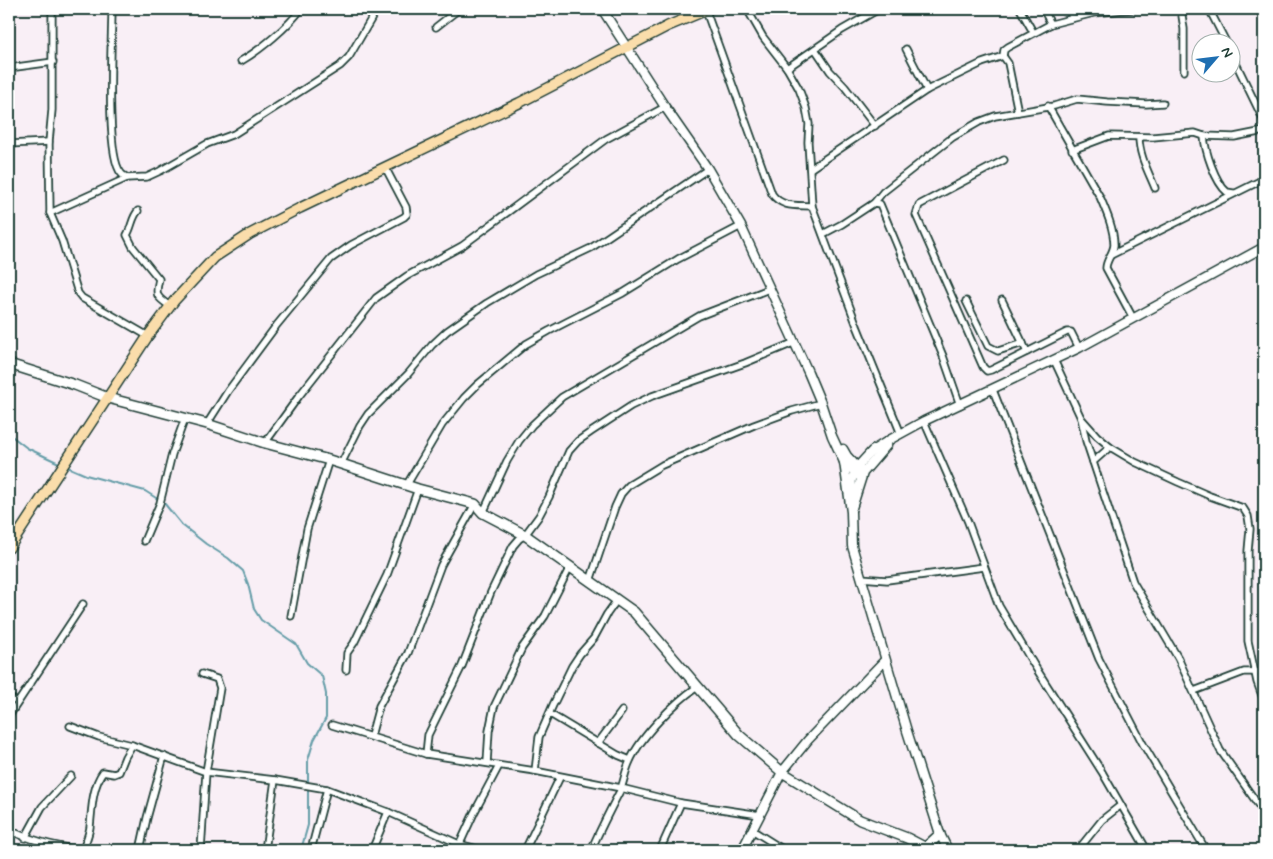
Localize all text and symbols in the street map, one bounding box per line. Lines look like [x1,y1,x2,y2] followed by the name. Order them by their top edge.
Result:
[1190,32,1240,82] north arrow
[1216,44,1237,61] text: N

